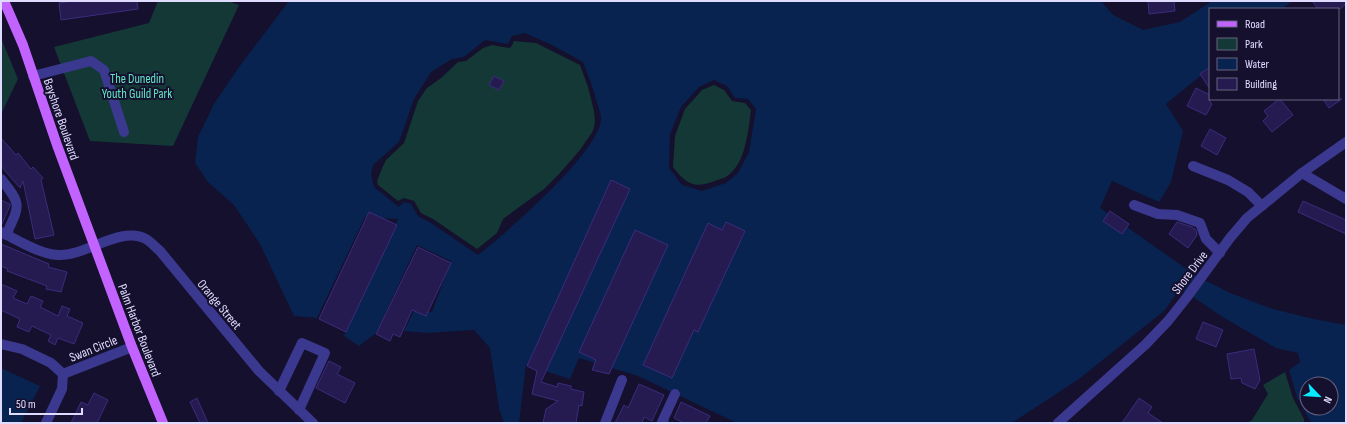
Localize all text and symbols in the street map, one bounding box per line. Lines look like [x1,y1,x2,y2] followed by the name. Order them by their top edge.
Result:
[1209,8,1339,100] legend
[1245,17,1265,32] text: Road
[1245,37,1263,52] text: Park
[1245,57,1269,72] text: Water
[102,71,172,102] park label: The Dunedin Youth Guild Park
[40,76,82,162] street label: Bayshore Boulevard
[1245,77,1277,92] text: Building
[1168,248,1211,297] street label: Shore Drive
[194,276,245,333] street label: Orange Street
[114,282,164,379] street label: Palm Harbor Boulevard
[67,332,120,366] street label: Swan Circle
[1299,376,1339,416] north arrow
[10,390,82,416] scale bar
[1320,395,1335,406] text: N
[16,397,36,412] text: 50 m

